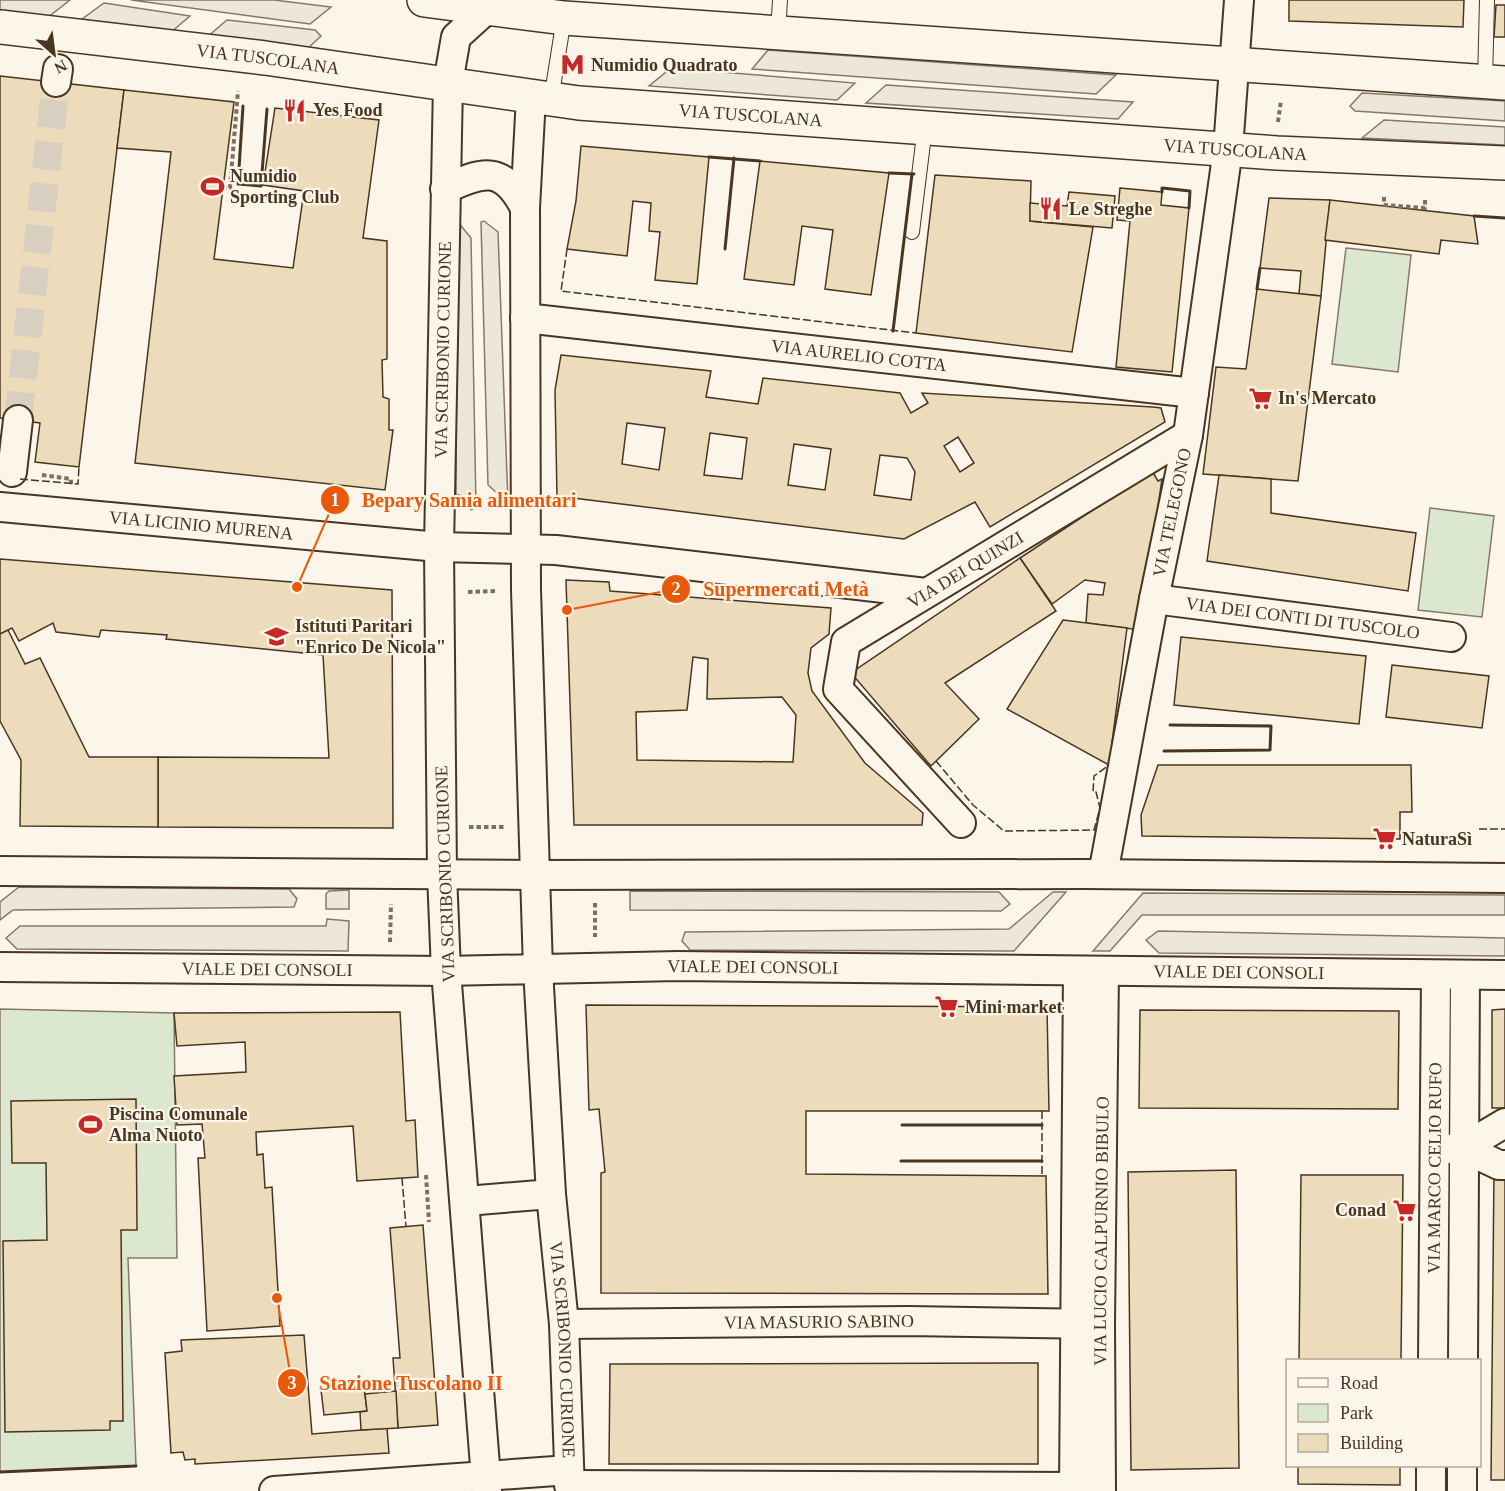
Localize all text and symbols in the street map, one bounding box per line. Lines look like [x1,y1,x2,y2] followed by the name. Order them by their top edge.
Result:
[24,24,84,84] north arrow
[195,40,341,79] street label: VIA TUSCOLANA
[560,52,586,78] metro station icon: Numidio Quadrato
[591,55,738,75] place label: Numidio Quadrato
[51,57,70,77] text: N
[282,97,308,123] restaurant icon: Yes Food
[313,100,383,120] place label: Yes Food
[678,100,823,130] street label: VIA TUSCOLANA
[1163,135,1308,164] street label: VIA TUSCOLANA
[230,166,340,207] place label: Numidio Sporting Club
[199,173,225,199] sports icon: Numidio Sporting Club
[1038,196,1064,222] restaurant icon: Le Streghe
[1069,199,1152,219] place label: Le Streghe
[431,241,455,458] street label: VIA SCRIBONIO CURIONE
[770,336,948,375] street label: VIA AURELIO COTTA
[1247,385,1273,411] supermarket icon: In's Mercato
[1278,388,1376,408] place label: In's Mercato
[1149,446,1195,579] street label: VIA TELEGONO
[320,481,588,519] callout: Bepary Samia alimentari
[362,489,577,512] text: Bepary Samia alimentari
[331,490,340,510] text: 1
[108,507,294,544] street label: VIA LICINIO MURENA
[904,527,1027,613] street label: VIA DEI QUINZI
[661,570,881,608] callout: Supermercati Metà
[703,578,869,601] text: Supermercati Metà
[672,579,681,599] text: 2
[1185,593,1421,643] street label: VIA DEI CONTI DI TUSCOLO
[295,616,446,657] place label: Istituti Paritari "Enrico De Nicola"
[264,623,290,649] school or university icon: Istituti Paritari "Enrico De Nicola"
[431,765,459,983] street label: VIA SCRIBONIO CURIONE
[1371,826,1397,852] supermarket icon: NaturaSì
[1402,829,1472,849] place label: NaturaSì
[667,956,839,978] street label: VIALE DEI CONSOLI
[181,959,353,980] street label: VIALE DEI CONSOLI
[1153,961,1325,983] street label: VIALE DEI CONSOLI
[934,994,960,1020] supermarket icon: Mini market
[965,997,1062,1017] place label: Mini market
[1424,1062,1445,1274] street label: VIA MARCO CELIO RUFO
[1090,1096,1113,1366] street label: VIA LUCIO CALPURNIO BIBULO
[109,1104,248,1145] place label: Piscina Comunale Alma Nuoto
[78,1111,104,1137] sports icon: Piscina Comunale Alma Nuoto
[1391,1197,1417,1223] supermarket icon: Conad
[1335,1200,1386,1220] place label: Conad
[546,1240,579,1458] street label: VIA SCRIBONIO CURIONE
[724,1311,914,1333] street label: VIA MASURIO SABINO
[1286,1359,1481,1467] legend
[277,1364,515,1402] callout: Stazione Tuscolano II
[319,1372,503,1394] text: Stazione Tuscolano II
[288,1373,297,1393] text: 3
[1340,1373,1378,1393] text: Road
[1340,1403,1373,1423] text: Park
[1340,1433,1403,1453] text: Building

